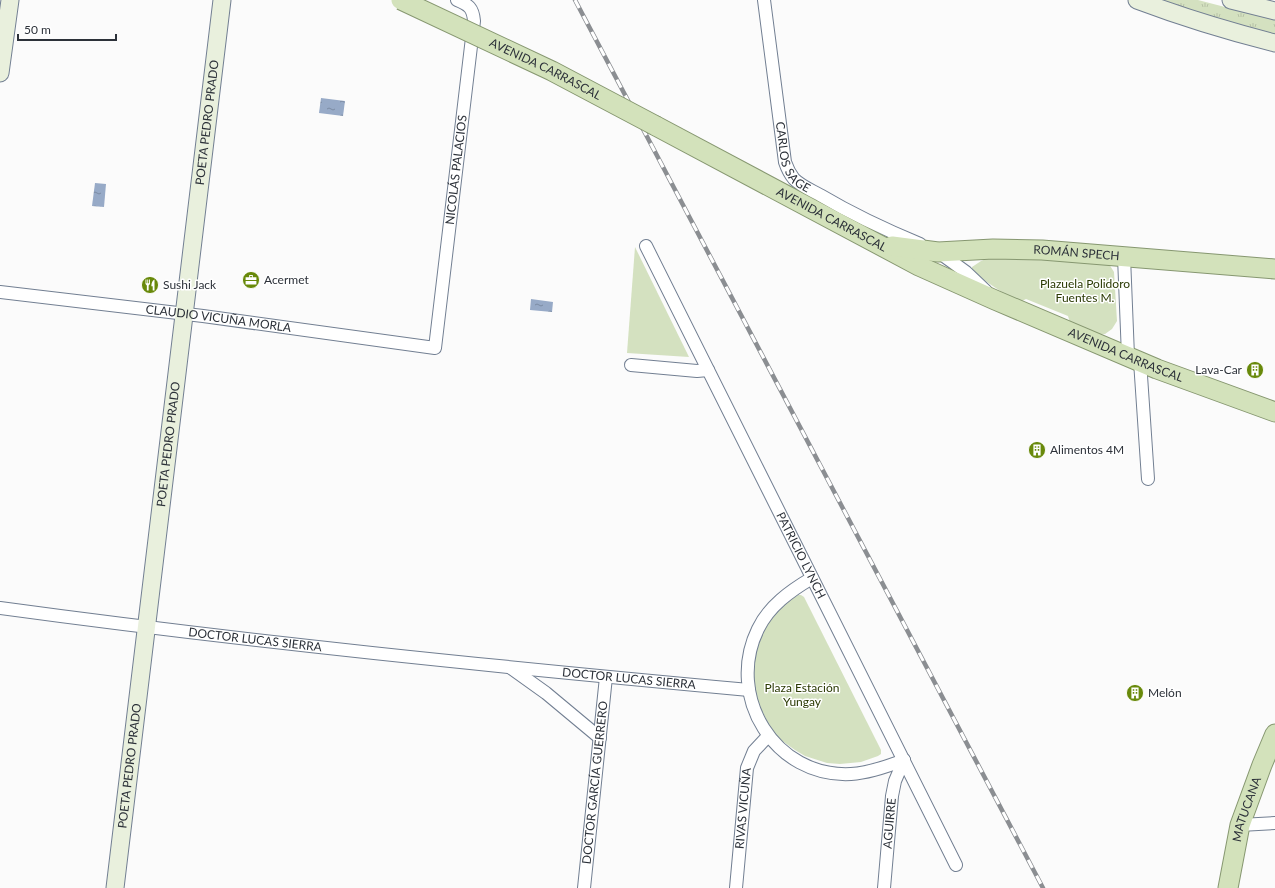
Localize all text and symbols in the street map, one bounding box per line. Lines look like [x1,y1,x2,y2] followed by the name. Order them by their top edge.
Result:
[18,16,116,42] scale bar
[24,22,51,37] text: 50 m
[487,35,604,103] street label: AVENIDA CARRASCAL
[192,59,222,186] street label: POETA PEDRO PRADO
[442,114,470,225] street label: NICOLÁS PALACIOS
[773,121,813,196] street label: CARLOS SAGE
[774,184,890,255] street label: AVENIDA CARRASCAL
[1033,242,1120,263] street label: ROMÁN SPECH
[241,270,261,290] office icon: Acermet
[264,272,309,287] place label: Acermet
[140,275,160,295] restaurant icon: Sushi Jack
[1040,276,1130,305] park label: Plazuela Polidoro Fuentes M.
[163,277,217,292] place label: Sushi Jack
[145,301,293,335] street label: CLAUDIO VICUÑA MORLA
[1066,324,1185,385] street label: AVENIDA CARRASCAL
[1245,360,1265,380] building icon: Lava-Car
[1195,362,1243,377] place label: Lava-Car
[153,380,183,508] street label: POETA PEDRO PRADO
[1027,440,1047,460] building icon: Alimentos 4M
[1050,442,1124,457] place label: Alimentos 4M
[773,509,829,601] street label: PATRICIO LYNCH
[188,624,323,654] street label: DOCTOR LUCAS SIERRA
[562,664,697,692] street label: DOCTOR LUCAS SIERRA
[765,680,839,709] park label: Plaza Estación Yungay
[1125,683,1145,703] building icon: Melón
[1148,685,1182,700] place label: Melón
[579,700,610,865] street label: DOCTOR GARCÍA GUERRERO
[114,702,144,829] street label: POETA PEDRO PRADO
[732,766,754,849] street label: RIVAS VICUÑA
[1229,774,1264,843] street label: MATUCANA
[879,797,899,849] street label: AGUIRRE

